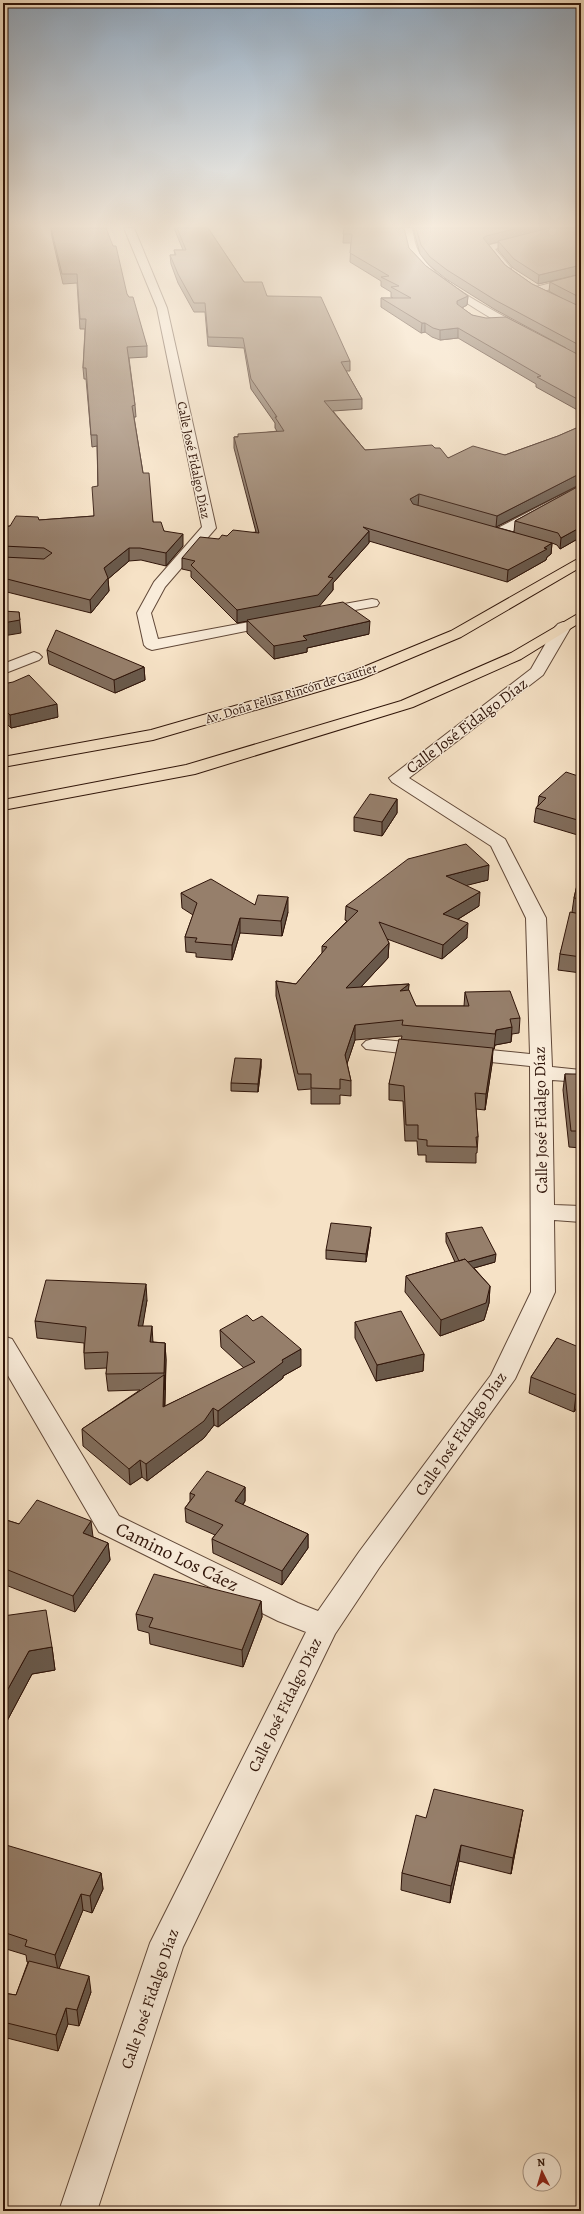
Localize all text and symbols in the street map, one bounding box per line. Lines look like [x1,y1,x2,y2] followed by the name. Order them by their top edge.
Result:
[173,400,215,520] street label: Calle José Fidalgo Díaz
[202,659,379,728] street label: Av. Doña Felisa Rincón de Gautier
[402,673,532,779] street label: Calle José Fidalgo Díaz
[529,1046,553,1194] street label: Calle José Fidalgo Díaz
[410,1367,512,1501] street label: Calle José Fidalgo Díaz
[111,1516,243,1598] street label: Camino Los Cáez
[243,1634,327,1776] street label: Calle José Fidalgo Díaz
[116,1926,184,2072] street label: Calle José Fidalgo Díaz
[522,2152,562,2192] north arrow
[537,2155,546,2170] text: N

